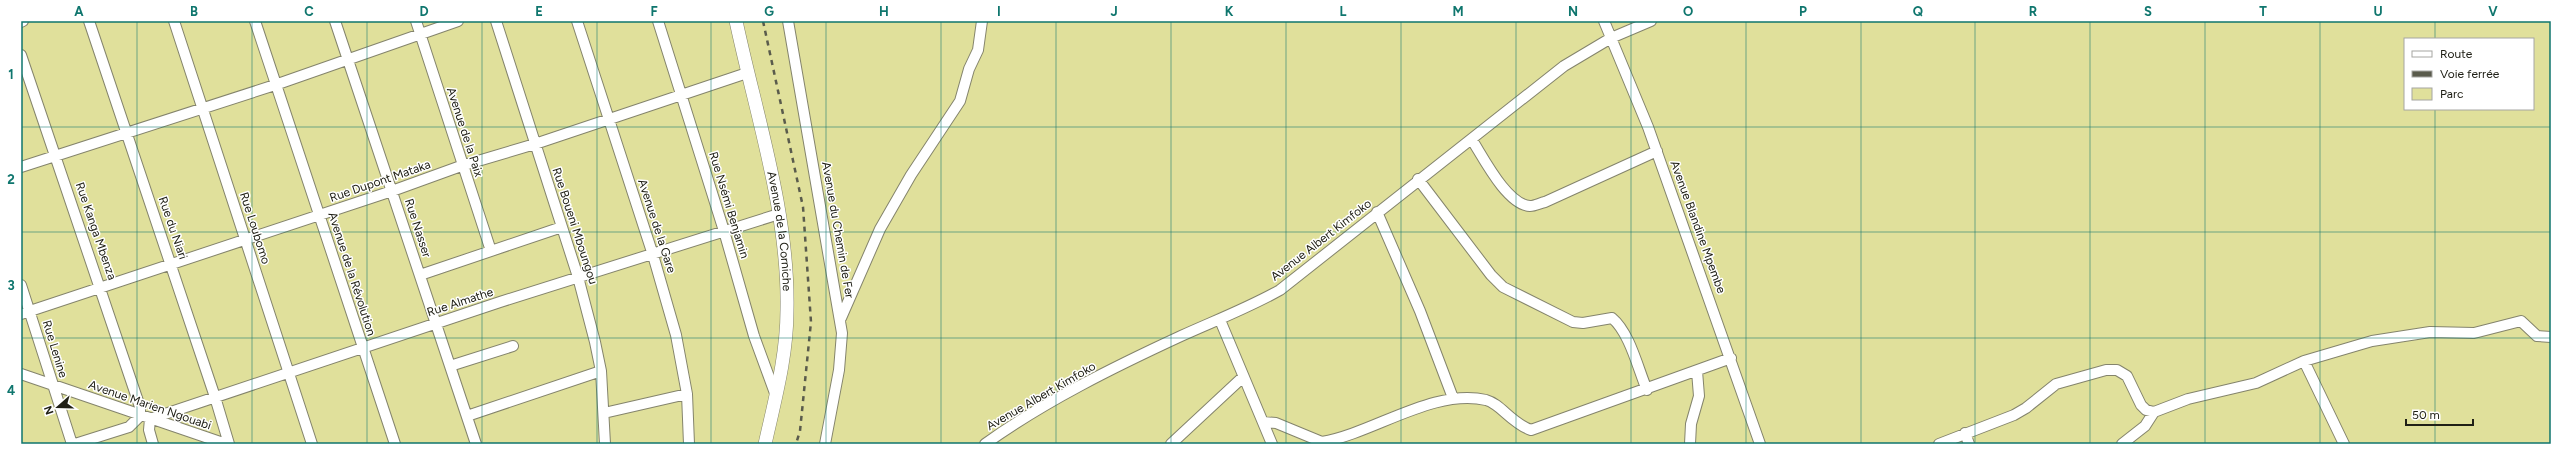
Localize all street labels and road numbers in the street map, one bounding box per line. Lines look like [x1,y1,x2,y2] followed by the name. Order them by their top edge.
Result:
[444,85,486,179] street label: Avenue de la Paix
[706,150,752,260] street label: Rue Nsémi Benjamin
[328,157,432,205] street label: Rue Dupont Mataka
[1667,159,1729,296] street label: Avenue Blandine Mpembe
[819,161,857,299] street label: Avenue du Chemin de Fer
[549,166,601,286] street label: Rue Boueni Mboungou
[764,170,794,292] street label: Avenue de la Corniche
[635,177,679,275] street label: Avenue de la Gare
[73,180,119,282] street label: Rue Kanga Mbenza
[237,190,273,266] street label: Rue Loubomo
[156,195,190,261] street label: Rue du Niari
[1268,196,1374,284] street label: Avenue Albert Kimfoko
[402,197,434,259] street label: Rue Nasser
[325,210,379,338] street label: Avenue de la Révolution
[425,285,495,319] street label: Rue Almathe
[40,319,70,380] street label: Rue Lenine
[984,359,1098,433] street label: Avenue Albert Kimfoko
[87,377,213,433] street label: Avenue Marien Ngouabi

